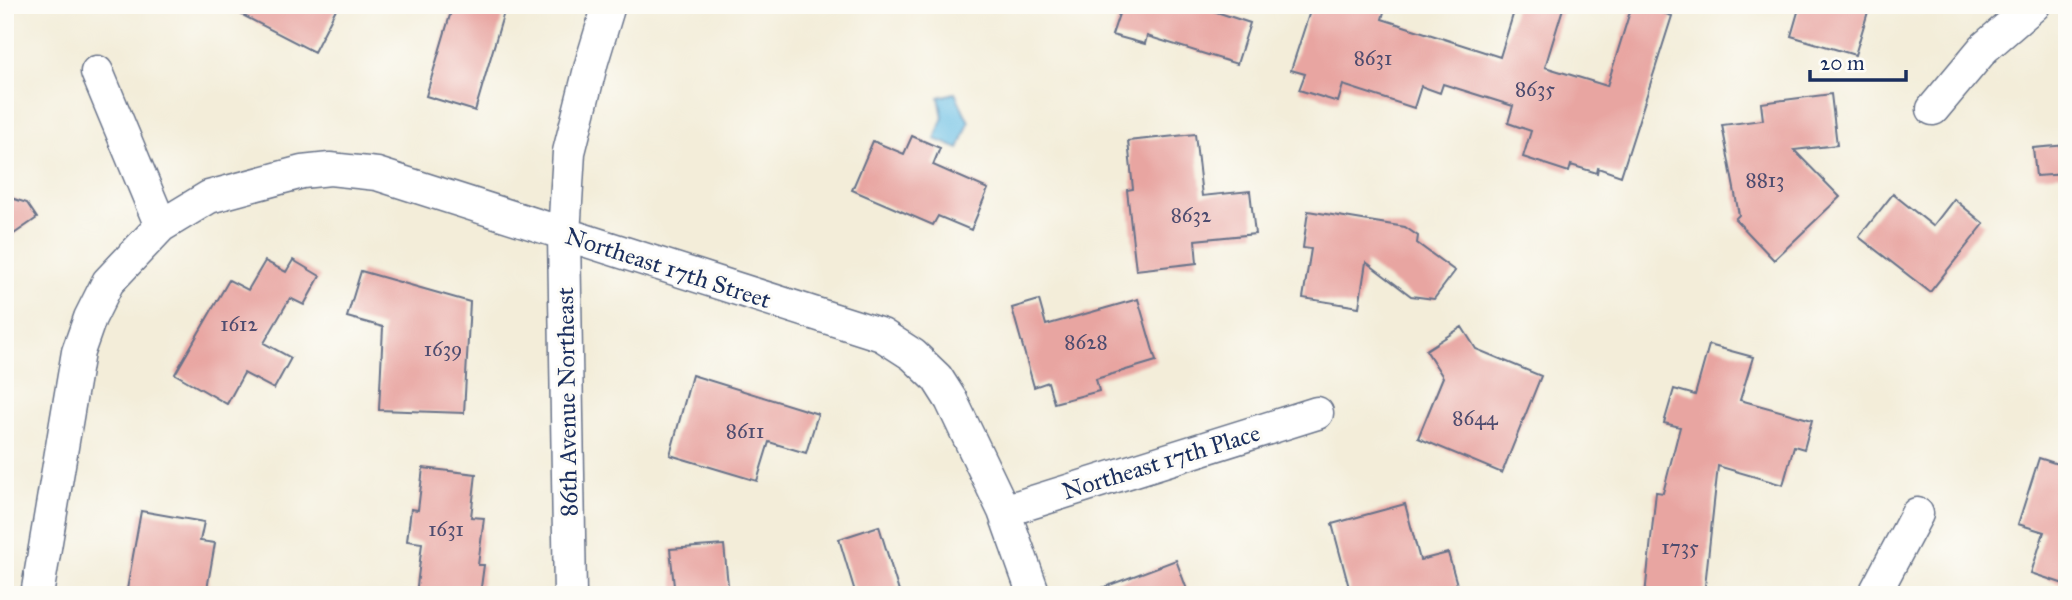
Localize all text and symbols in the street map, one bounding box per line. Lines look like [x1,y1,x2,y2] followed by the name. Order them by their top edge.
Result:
[1810,38,1906,82] scale bar
[1354,45,1392,71] house number: 8631
[1820,50,1865,76] text: 20 m
[1515,76,1555,102] house number: 8635
[1745,167,1785,193] house number: 8813
[1171,202,1212,228] house number: 8632
[561,221,775,316] street label: Northeast 17th Street
[550,286,584,517] street label: 86th Avenue Northeast
[220,311,258,337] house number: 1612
[1064,329,1108,355] house number: 8628
[424,336,462,362] house number: 1639
[1452,405,1499,431] house number: 8644
[726,418,764,444] house number: 8611
[1058,418,1264,506] street label: Northeast 17th Place
[428,516,464,542] house number: 1631
[1661,534,1699,560] house number: 1735

